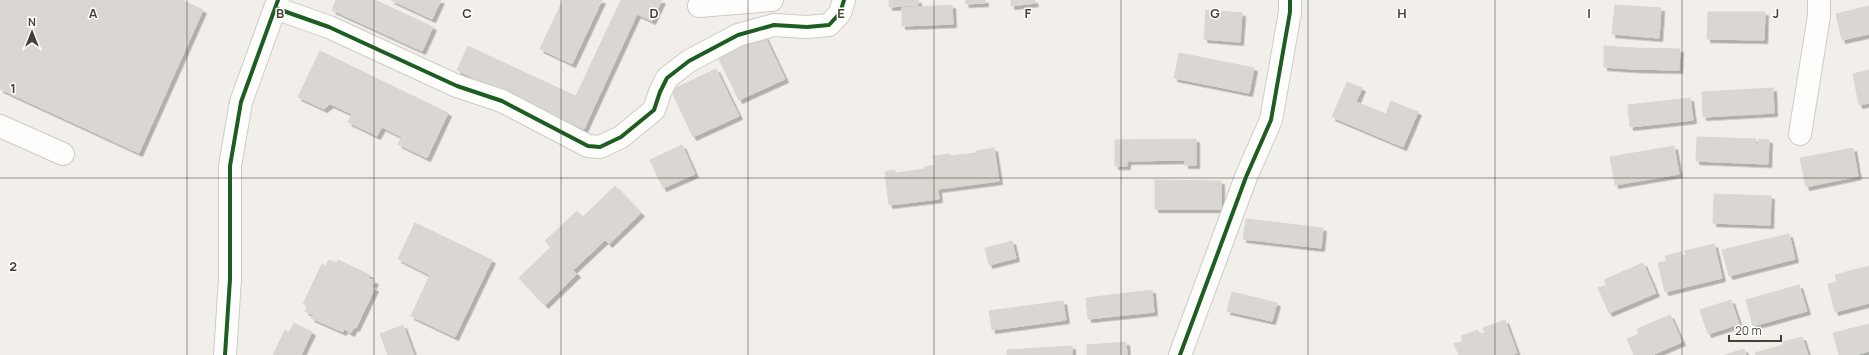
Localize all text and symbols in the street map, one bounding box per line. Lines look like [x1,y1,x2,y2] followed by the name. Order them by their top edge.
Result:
[89,4,98,22] text: A
[276,4,284,22] text: B
[462,4,472,22] text: C
[649,4,659,22] text: D
[837,4,845,22] text: E
[1025,4,1032,22] text: F
[1210,4,1220,22] text: G
[1397,4,1407,22] text: H
[1587,4,1591,22] text: I
[1773,4,1779,22] text: J
[12,12,52,52] north arrow
[28,14,36,29] text: N
[10,79,16,97] text: 1
[9,257,17,275] text: 2
[1729,317,1781,343] scale bar
[1735,322,1762,339] text: 20 m

